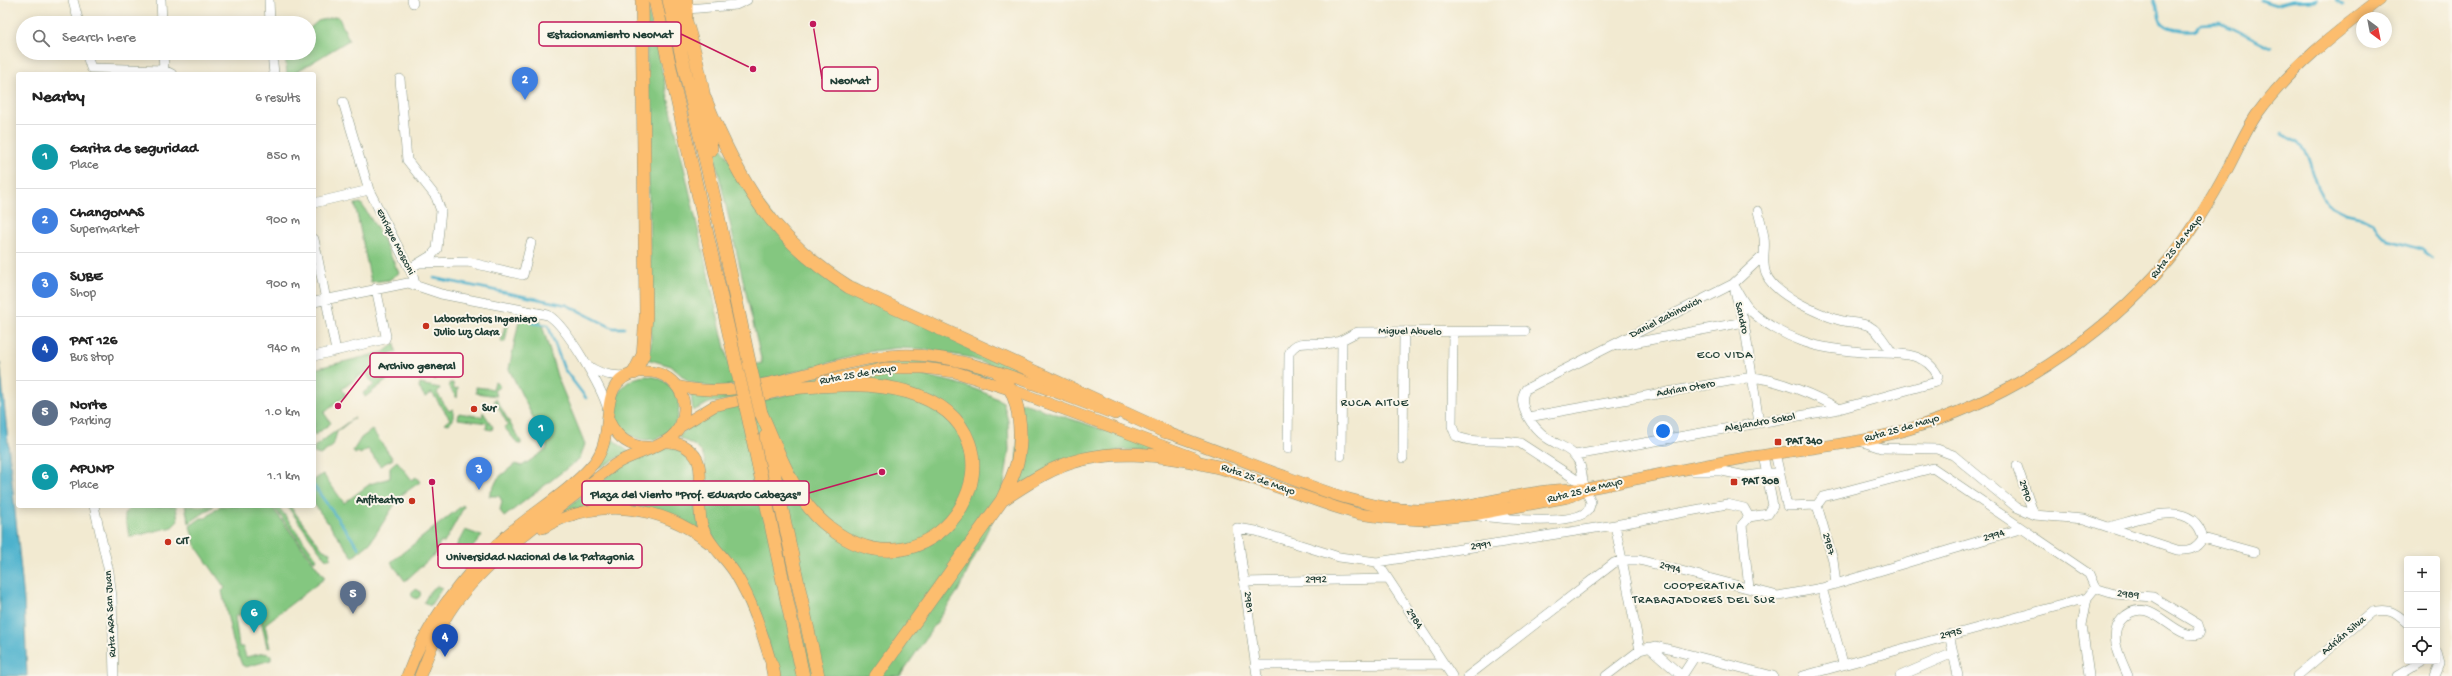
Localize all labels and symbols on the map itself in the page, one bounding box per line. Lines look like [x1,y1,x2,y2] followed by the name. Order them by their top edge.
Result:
[2356,12,2392,48] north arrow
[539,22,681,46] callout: Estacionamiento NeoMat
[546,29,674,43] text: Estacionamiento NeoMat
[512,67,538,100] pin: 2
[822,67,878,91] callout: NeoMat
[830,75,871,89] text: NeoMat
[373,207,417,277] street label: Enrique Mosconi
[2148,213,2206,281] street label: Ruta 25 de Mayo
[1627,295,1704,342] street label: Daniel Rabinovich
[1732,301,1751,335] street label: Sandro
[433,313,537,339] place label: Laboratorios Ingeniero Julio Luz Clara
[421,321,431,331] marker: Laboratorios Ingeniero Julio Luz Clara
[1378,325,1442,339] street label: Miguel Abuelo
[1697,349,1753,363] district label: ECO VIDA
[370,353,463,377] callout: Archivo general
[377,360,456,374] text: Archivo general
[819,362,897,388] street label: Ruta 25 de Mayo
[1656,378,1717,400] street label: Adrian Otero
[1341,397,1409,411] district label: RUCA AITUE
[482,403,497,415] place label: Sur
[469,404,479,414] marker: Sur
[1724,411,1797,435] street label: Alejandro Sokol
[1863,412,1941,445] street label: Ruta 25 de Mayo
[528,415,554,448] pin: 1
[1653,421,1673,441] your location
[1785,436,1823,448] place label: PAT 340
[1773,437,1783,447] marker: PAT 340
[466,457,492,490] pin: 3
[1219,462,1297,498] street label: Ruta 25 de Mayo
[1546,476,1624,506] street label: Ruta 25 de Mayo
[1741,476,1779,488] place label: PAT 308
[1729,477,1739,487] marker: PAT 308
[2016,478,2034,504] street label: 2990
[582,481,809,505] callout: Plaza del Viento "Prof. Eduardo Cabezas"
[589,489,802,503] text: Plaza del Viento "Prof. Eduardo Cabezas"
[355,494,404,507] place label: Anfiteatro
[407,496,417,506] marker: Anfiteatro
[1982,527,2007,545] street label: 2994
[1819,531,1837,557] street label: 2987
[175,536,190,548] place label: CIT
[163,537,173,547] marker: CIT
[1470,538,1492,554] street label: 2991
[438,544,642,568] callout: Universidad Nacional de la Patagonia
[446,551,635,565] text: Universidad Nacional de la Patagonia
[1658,560,1683,577] street label: 2994
[103,570,119,658] street label: Ruta ARA San Juan
[1305,574,1328,586] street label: 2992
[1631,580,1776,608] district label: COOPERATIVA TRABAJADORES DEL SUR
[340,581,366,614] pin: 5
[2116,588,2140,602] street label: 2989
[1241,591,1255,613] street label: 2981
[241,600,267,633] pin: 6
[1403,606,1425,632] street label: 2984
[2319,613,2369,658] street label: Adrián Silva
[432,624,458,657] pin: 4
[1939,625,1963,643] street label: 2995

